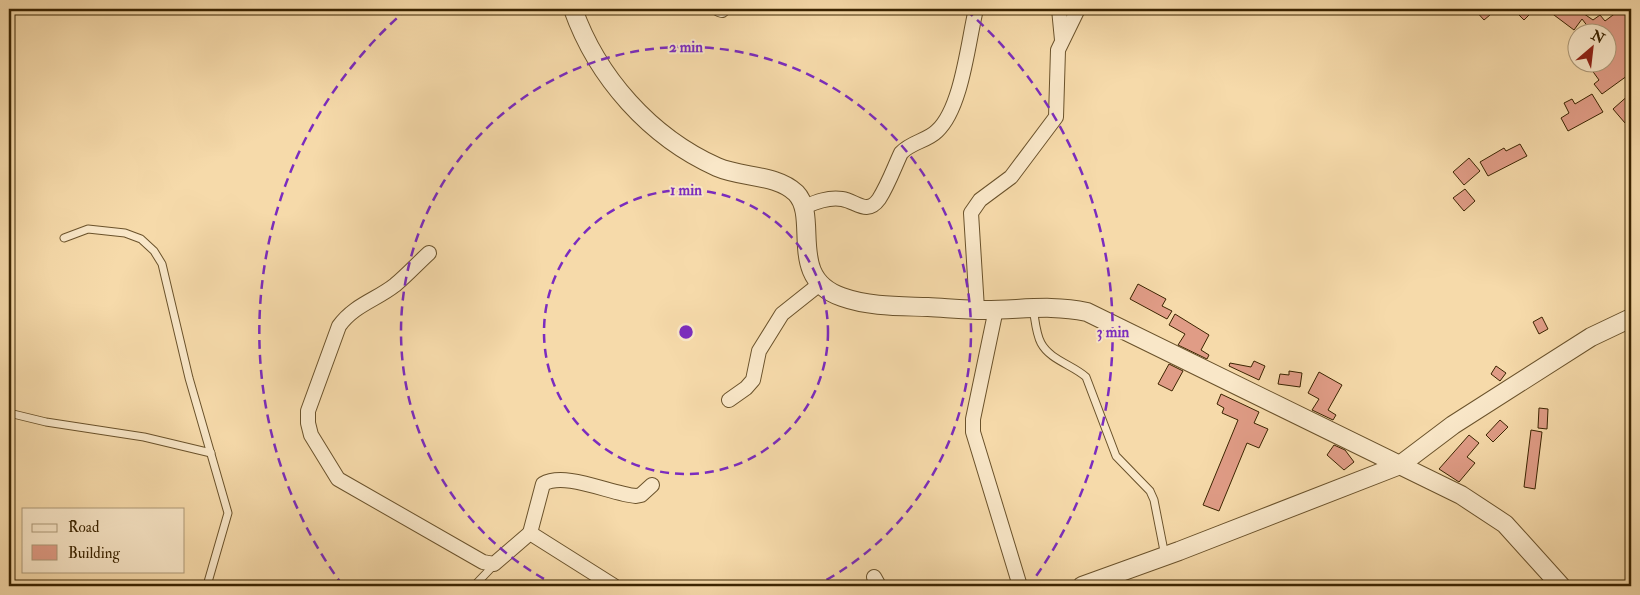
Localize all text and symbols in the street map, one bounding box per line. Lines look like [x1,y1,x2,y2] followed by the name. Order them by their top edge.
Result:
[1568,22,1618,72] north arrow
[1587,26,1608,48] text: N
[669,38,703,57] text: 2 min
[670,181,702,200] text: 1 min
[677,323,695,341] centre of rings
[1097,323,1129,342] text: 3 min
[22,508,185,572] legend
[68,518,100,537] text: Road
[68,544,120,563] text: Building

